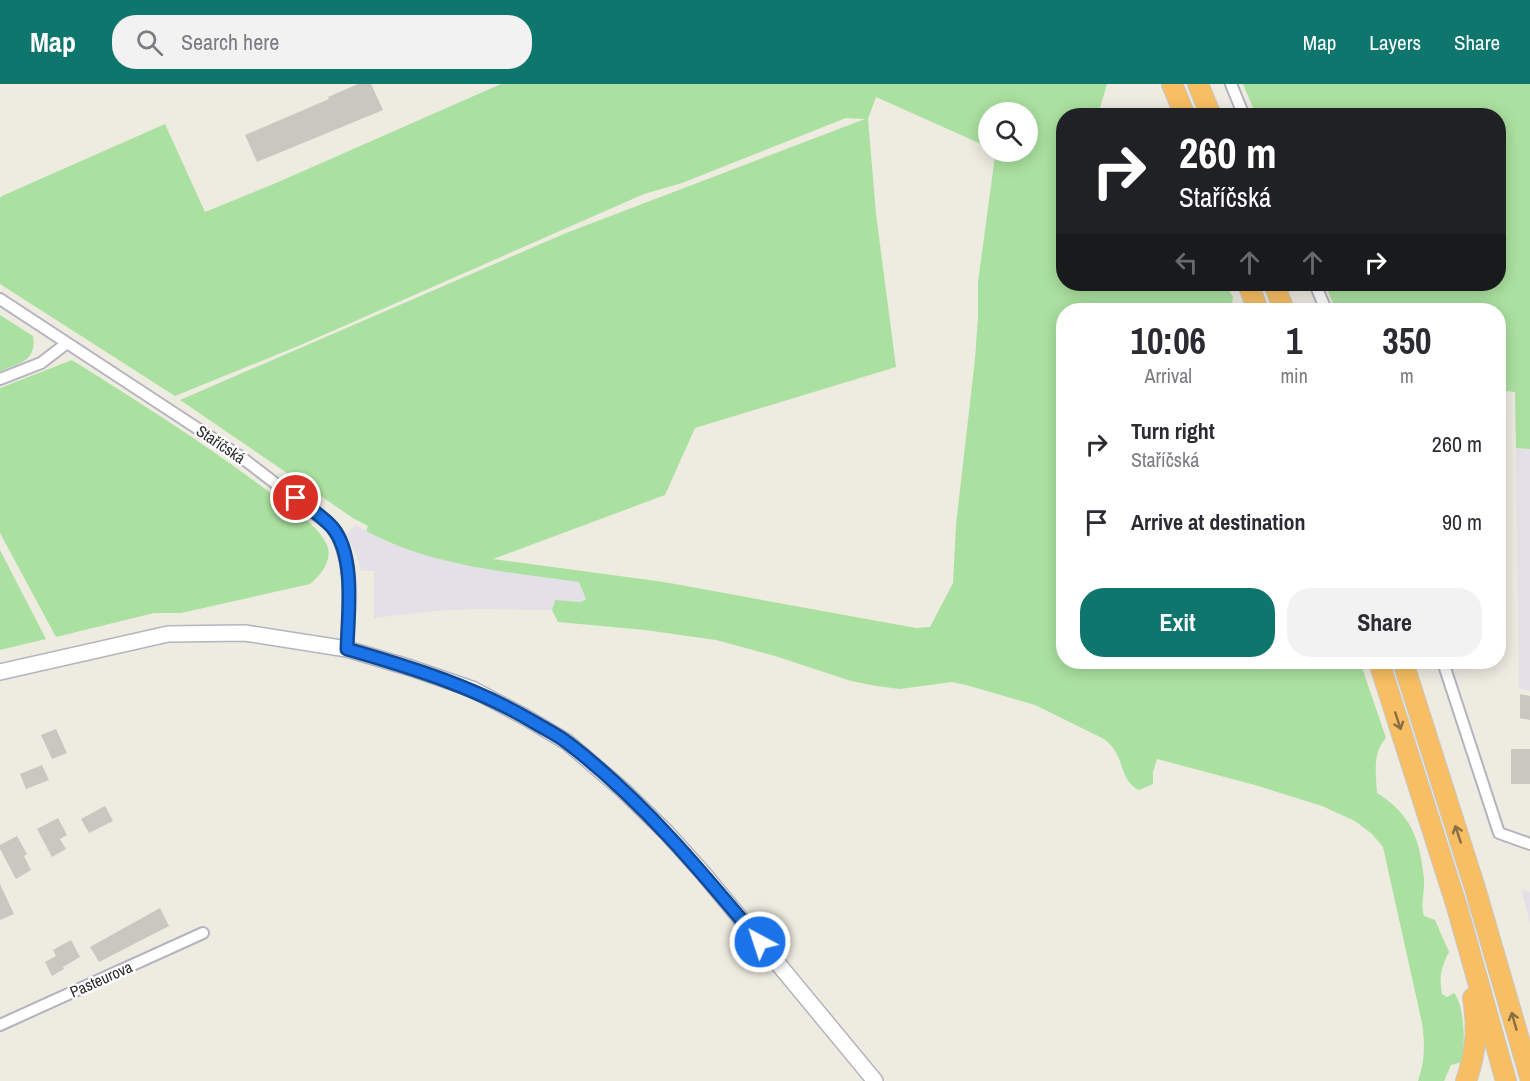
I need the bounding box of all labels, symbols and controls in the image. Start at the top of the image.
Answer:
search box [112,15,532,69]
text: Map [30,23,76,61]
icon: search [133,26,166,59]
text: Search here [181,27,279,57]
text: Map [1303,28,1336,57]
text: Layers [1369,28,1421,57]
text: Share [1454,28,1500,57]
map controls [978,102,1038,162]
button: search [978,102,1038,162]
text: 260 m [1179,125,1277,181]
icon: right [1080,132,1158,210]
text: Staříčská [1179,179,1271,215]
icon: left [1170,246,1203,279]
icon: ahead [1233,246,1266,279]
icon: ahead [1296,246,1329,279]
icon: right [1359,246,1392,279]
text: 10:06 [1130,317,1206,365]
text: 1 [1286,317,1302,365]
text: 350 [1382,317,1432,365]
text: Arrival [1145,362,1192,389]
text: min [1280,362,1308,389]
text: m [1400,362,1414,389]
text: Turn right [1131,416,1215,446]
street label: Staříčská [192,420,250,469]
icon: right [1080,428,1113,461]
text: 260 m [1432,429,1482,459]
text: Staříčská [1131,446,1199,473]
pin [270,472,321,523]
icon: arrive [279,481,312,514]
icon: arrive [1080,506,1113,539]
text: Arrive at destination [1131,507,1305,537]
text: 90 m [1442,507,1482,537]
button: Exit [1080,588,1275,657]
button: Share [1287,588,1482,657]
one-way arrow [1393,711,1404,730]
one-way arrow [1452,825,1463,844]
position arrow [728,910,792,974]
street label: Pasteurova [66,955,136,1003]
one-way arrow [1508,1012,1519,1031]

